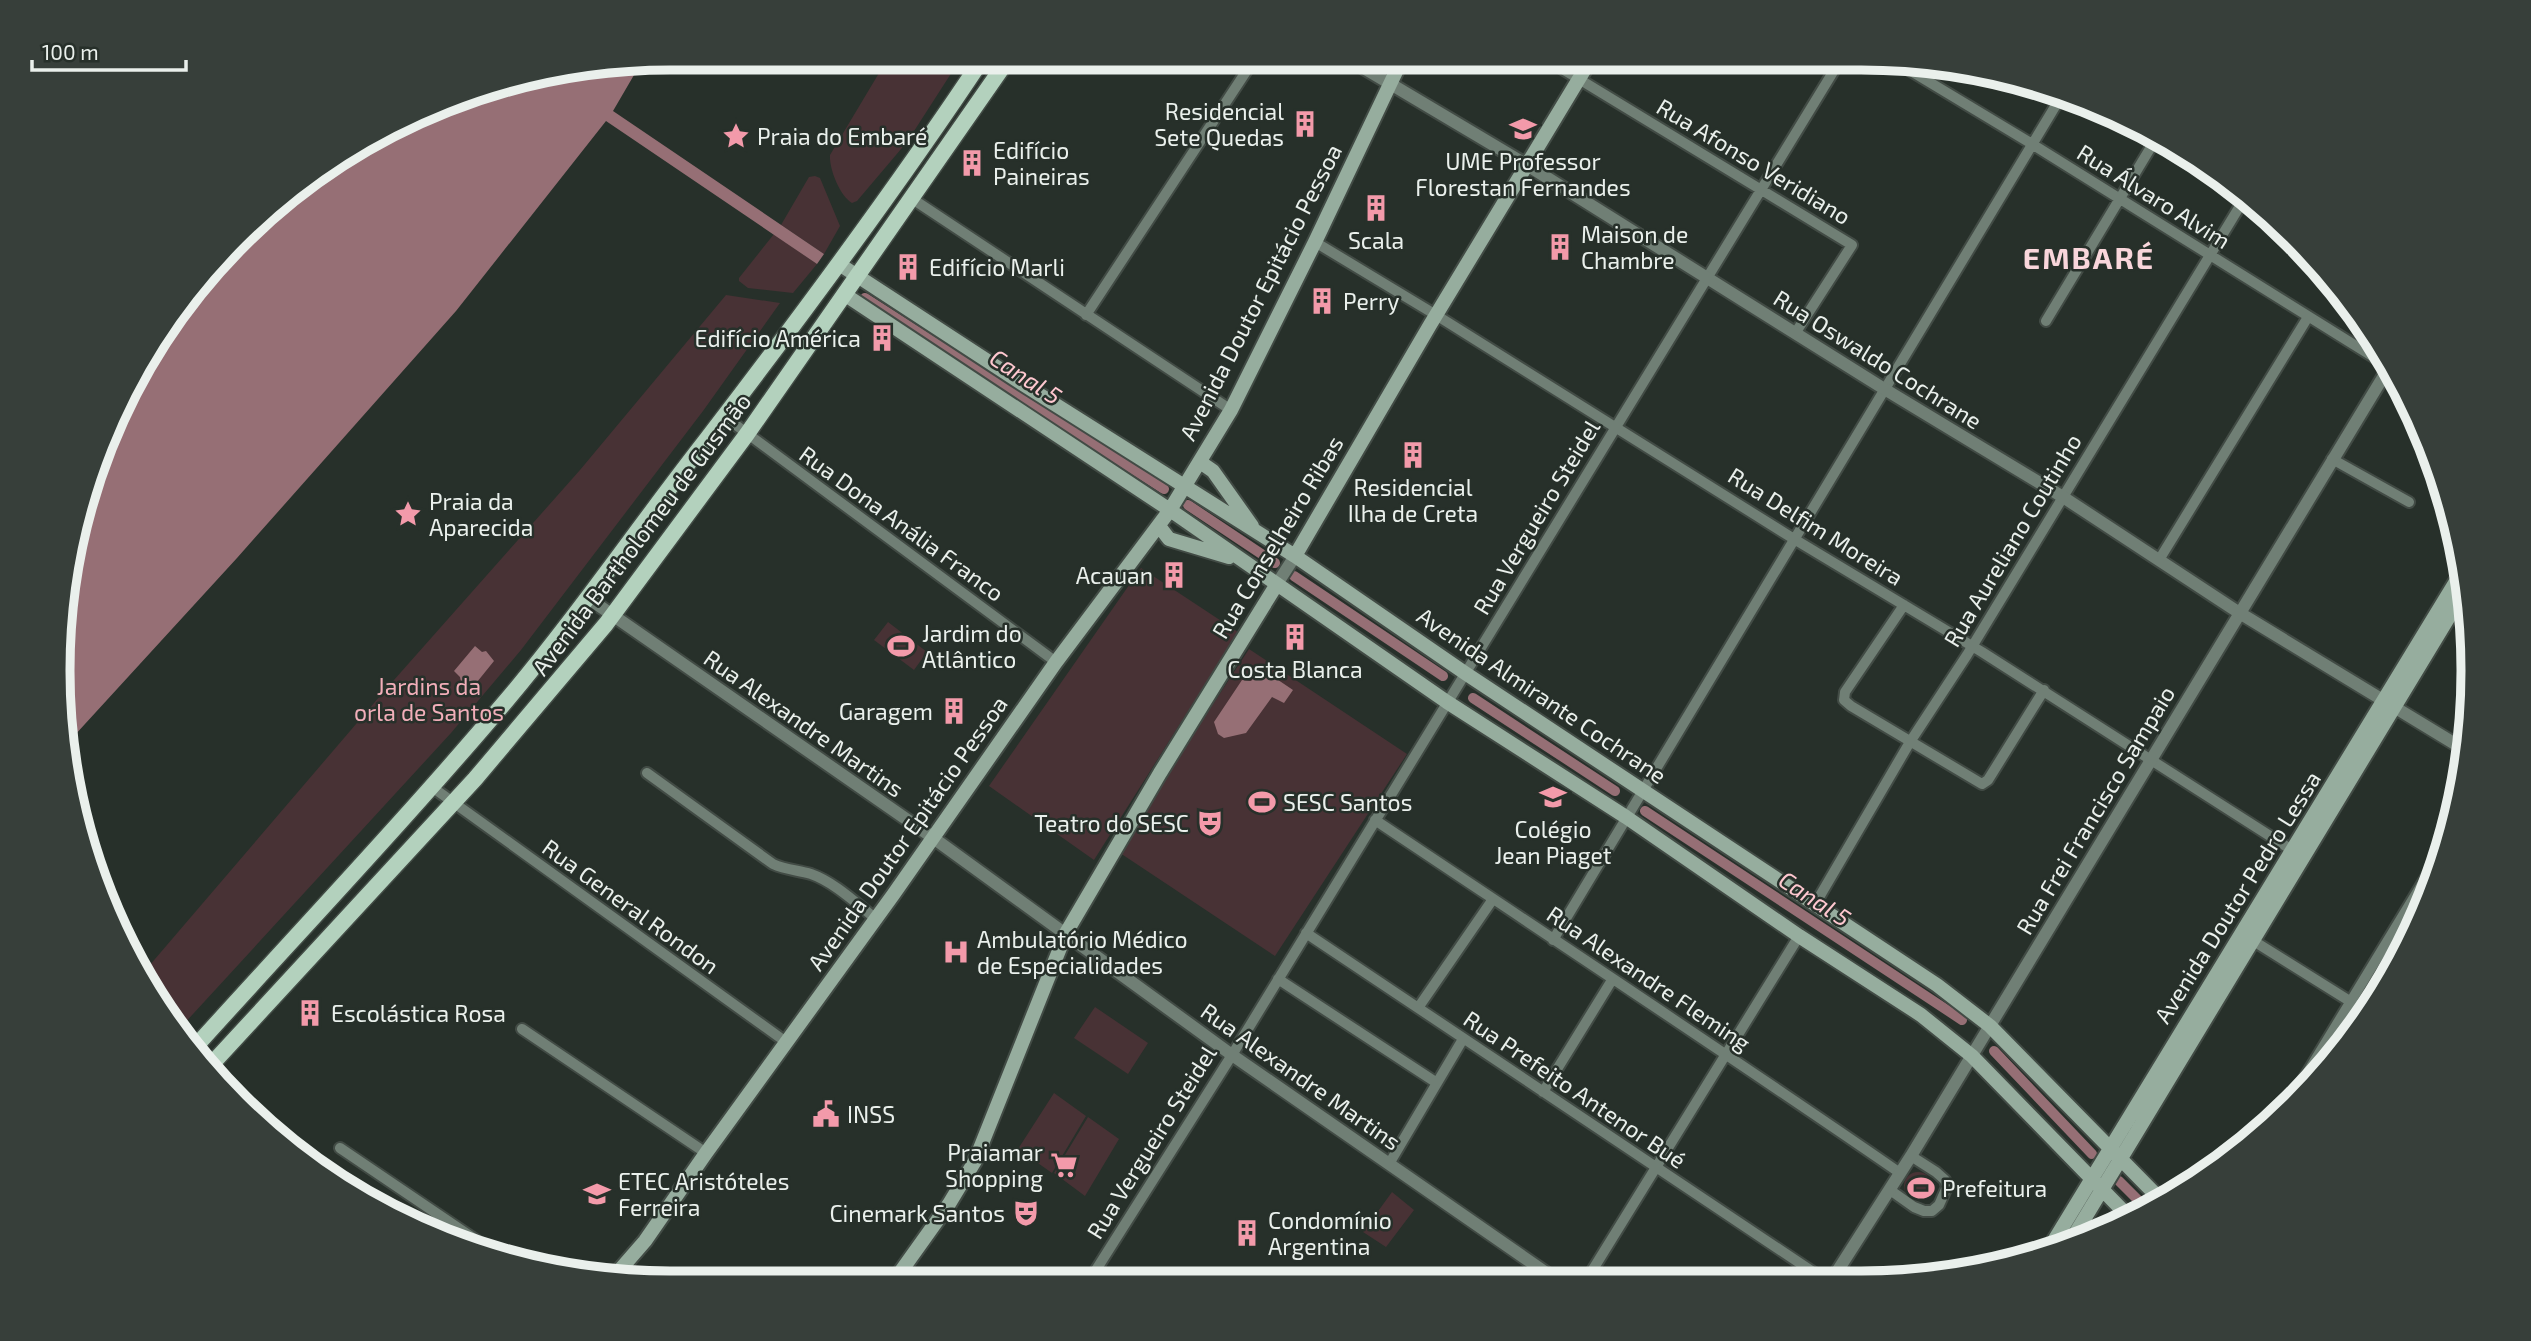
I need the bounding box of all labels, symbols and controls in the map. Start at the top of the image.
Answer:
scale bar [32,28,186,72]
text: 100 m [42,39,99,64]
street label: Rua Afonso Veridiano [1652,92,1856,230]
place label: Residencial Sete Quedas [1154,97,1284,151]
building icon: Residencial Sete Quedas [1290,109,1320,139]
school or university icon: UME Professor Florestan Fernandes [1508,114,1538,144]
place icon: Praia do Embaré [721,121,751,151]
place label: Praia do Embaré [757,122,927,150]
place label: Edifício Paineiras [993,136,1090,190]
street label: Rua Álvaro Alvim [2072,138,2236,254]
street label: Avenida Doutor Epitácio Pessoa [1173,139,1347,445]
place label: UME Professor Florestan Fernandes [1415,147,1631,201]
building icon: Edifício Paineiras [957,148,987,178]
building icon: Scala [1361,193,1391,223]
place label: Maison de Chambre [1581,220,1688,274]
place label: Scala [1348,226,1404,254]
building icon: Maison de Chambre [1545,232,1575,262]
district label: EMBARÉ [2023,239,2155,275]
building icon: Edifício Marli [893,252,923,282]
place label: Edifício Marli [929,253,1065,281]
street label: Rua Oswaldo Cochrane [1769,283,1987,435]
building icon: Perry [1307,286,1337,316]
place label: Perry [1343,287,1399,315]
building icon: Edifício América [867,323,897,353]
place label: Edifício América [695,324,861,352]
water label: Canal 5 [985,342,1067,410]
street label: Avenida Bartholomeu de Gusmão [526,387,756,681]
street label: Rua Vergueiro Steidel [1467,414,1605,619]
street label: Rua Aureliano Coutinho [1937,428,2087,652]
street label: Rua Conselheiro Ribas [1205,431,1349,643]
street label: Rua Dona Anália Franco [794,439,1010,607]
building icon: Residencial Ilha de Creta [1398,440,1428,470]
street label: Rua Delfim Moreira [1723,461,1909,591]
place label: Residencial Ilha de Creta [1348,473,1478,527]
place label: Praia da Aparecida [429,487,533,541]
place icon: Praia da Aparecida [393,499,423,529]
building icon: Acauan [1159,560,1189,590]
place label: Acauan [1076,561,1153,589]
street label: Avenida Almirante Cochrane [1412,601,1672,789]
place label: Jardim do Atlântico [922,619,1022,673]
building icon: Costa Blanca [1280,622,1310,652]
sports icon: Jardim do Atlântico [886,631,916,661]
street label: Rua Alexandre Martins [699,643,909,803]
place label: Costa Blanca [1227,655,1363,683]
park label: Jardins da orla de Santos [354,672,504,726]
street label: Rua Frei Francisco Sampaio [2010,681,2180,939]
street label: Avenida Doutor Epitácio Pessoa [801,690,1013,976]
building icon: Garagem [939,696,969,726]
place label: Garagem [839,697,933,725]
street label: Avenida Doutor Pedro Lessa [2148,766,2326,1028]
school or university icon: Colégio Jean Piaget [1538,782,1568,812]
sports icon: SESC Santos [1247,787,1277,817]
place label: SESC Santos [1283,788,1412,816]
theatre icon: Teatro do SESC [1195,808,1225,838]
place label: Teatro do SESC [1034,809,1189,837]
place label: Colégio Jean Piaget [1494,815,1612,869]
street label: Rua General Rondon [537,833,725,979]
water label: Canal 5 [1774,864,1856,932]
street label: Rua Alexandre Fleming [1542,899,1756,1057]
place label: Ambulatório Médico de Especialidades [977,925,1188,979]
hospital icon: Ambulatório Médico de Especialidades [941,937,971,967]
street label: Rua Alexandre Martins [1196,996,1406,1156]
building icon: Escolástica Rosa [295,998,325,1028]
place label: Escolástica Rosa [331,999,506,1027]
street label: Rua Prefeito Antenor Bué [1459,1004,1691,1174]
street label: Rua Vergueiro Steidel [1080,1040,1222,1244]
public building icon: INSS [811,1099,841,1129]
place label: INSS [847,1100,895,1128]
place label: Praiamar Shopping [945,1138,1043,1192]
supermarket icon: Praiamar Shopping [1049,1150,1079,1180]
place label: ETEC Aristóteles Ferreira [618,1167,789,1221]
sports icon: Prefeitura [1906,1173,1936,1203]
place label: Prefeitura [1942,1174,2047,1202]
school or university icon: ETEC Aristóteles Ferreira [582,1179,612,1209]
theatre icon: Cinemark Santos [1011,1198,1041,1228]
place label: Cinemark Santos [829,1199,1005,1227]
place label: Condomínio Argentina [1268,1206,1392,1260]
building icon: Condomínio Argentina [1232,1218,1262,1248]

